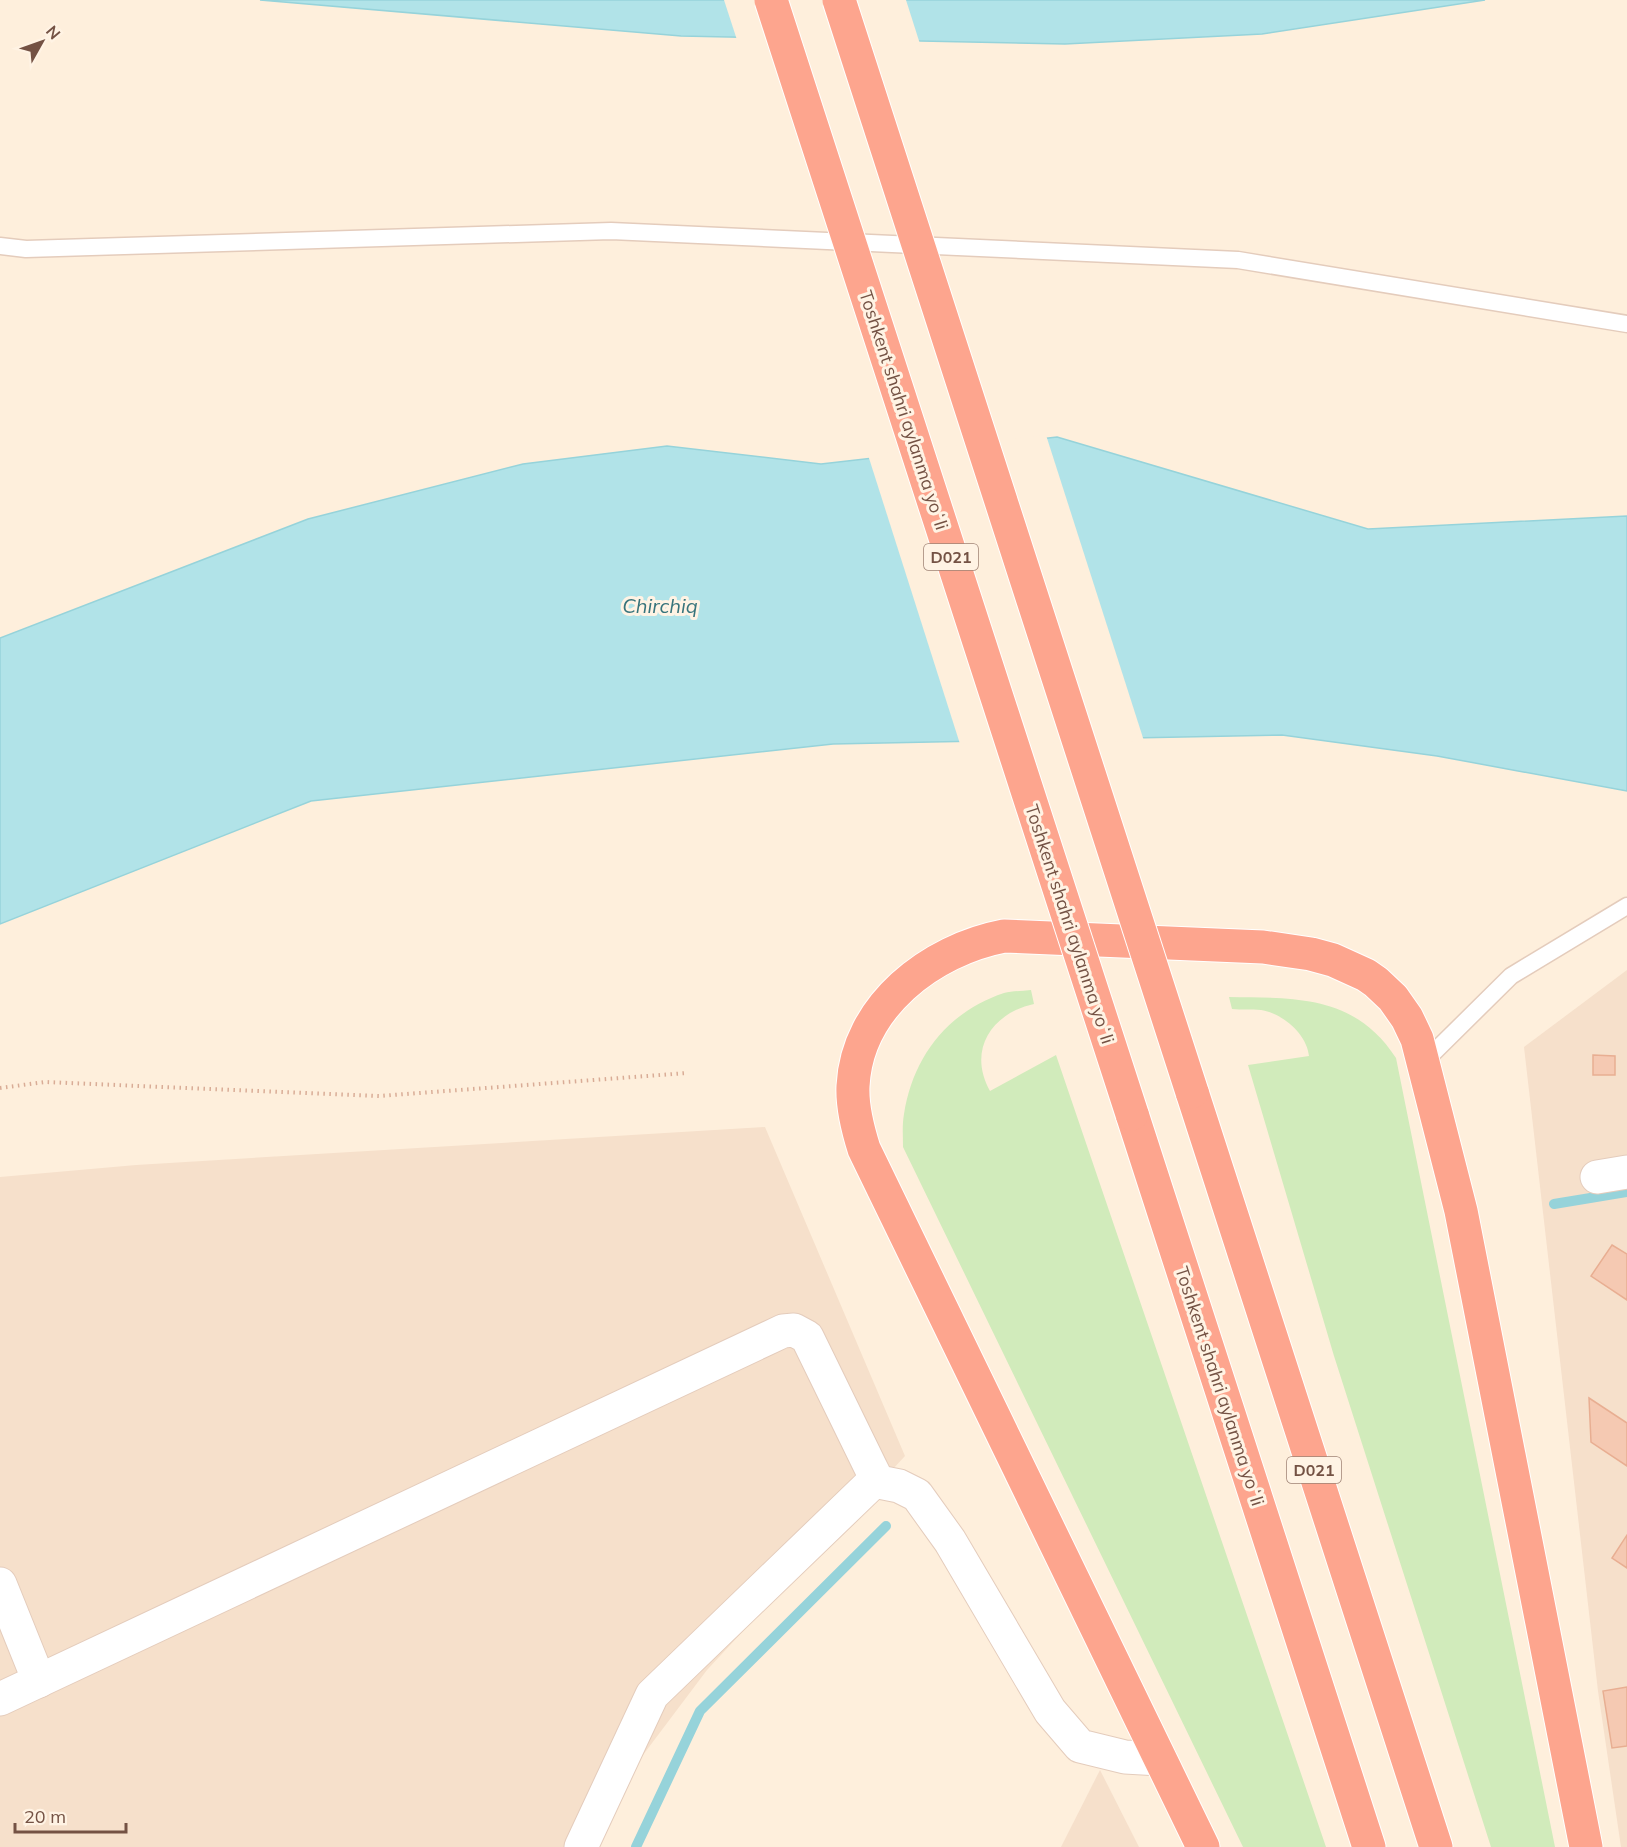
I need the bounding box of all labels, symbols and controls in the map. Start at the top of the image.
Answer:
north arrow [12,12,72,72]
text: N [42,21,65,43]
street label: Toshkent shahri aylanma yoʻli [854,287,954,533]
road number: D021 [924,544,978,570]
water label: Chirchiq [622,593,698,618]
street label: Toshkent shahri aylanma yoʻli [1020,801,1120,1047]
street label: Toshkent shahri aylanma yoʻli [1170,1263,1270,1509]
road number: D021 [1287,1457,1341,1483]
scale bar [15,1796,126,1834]
text: 20 m [24,1805,66,1828]

